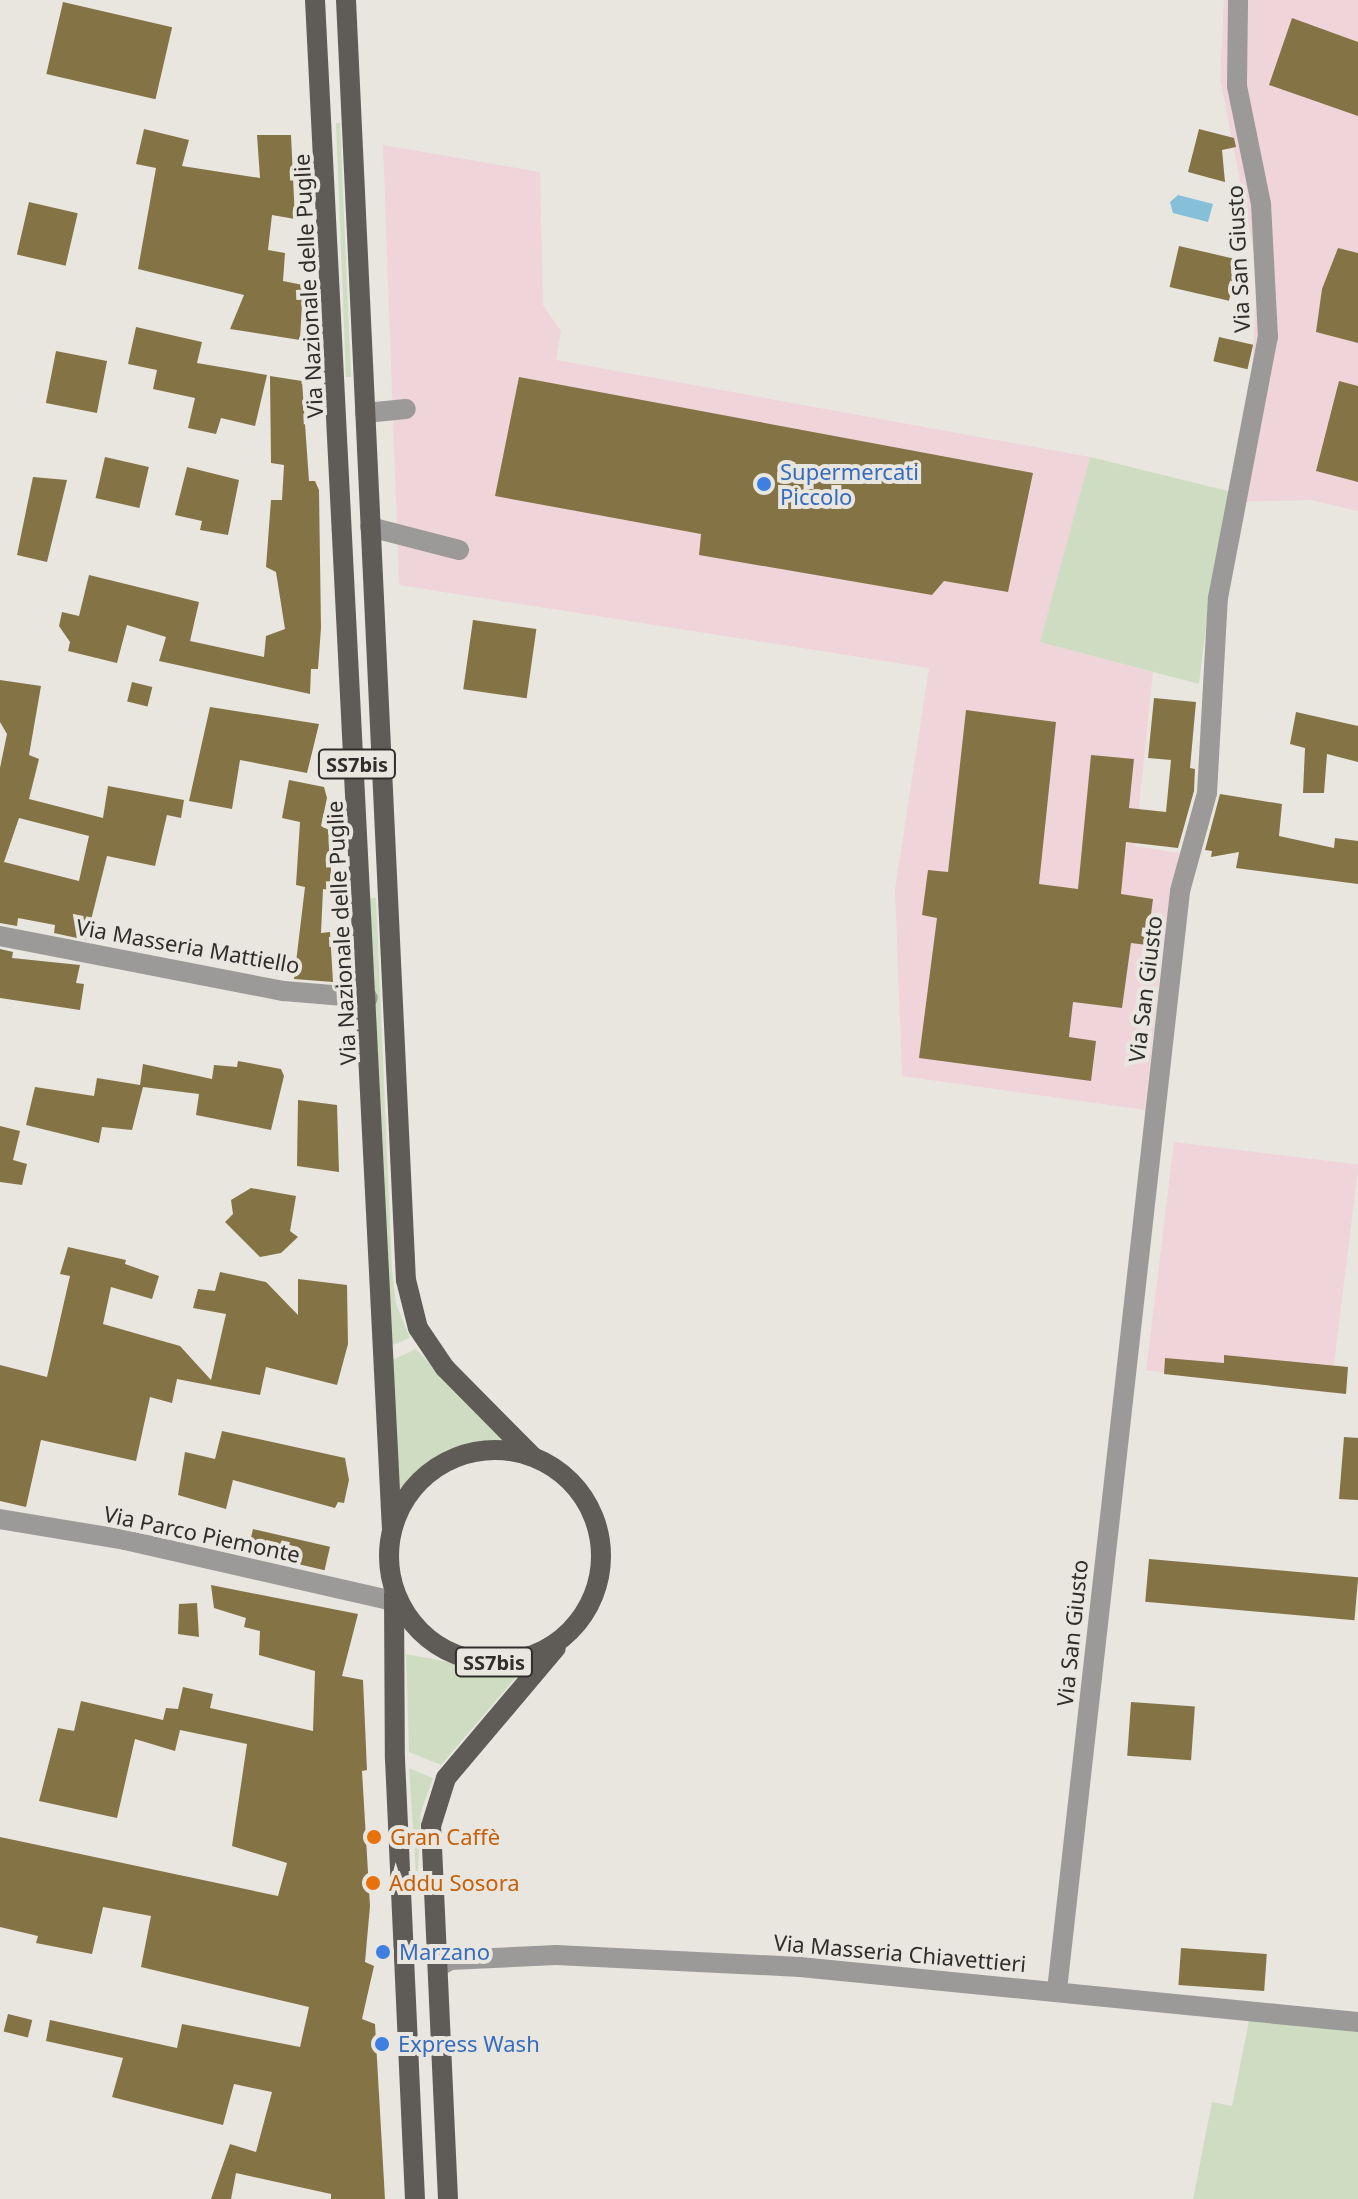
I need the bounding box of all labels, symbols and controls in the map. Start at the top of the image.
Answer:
street label: Via Nazionale delle Puglie [288,153,328,419]
street label: Via San Giusto [1221,185,1255,333]
place label: Supermercati Piccolo [780,458,919,510]
marker: Supermercati Piccolo [755,475,773,493]
road number: SS7bis [317,748,397,780]
street label: Via Nazionale delle Puglie [321,800,361,1066]
street label: Via Masseria Mattiello [74,913,302,979]
street label: Via San Giusto [1123,914,1167,1064]
street label: Via Parco Piemonte [101,1500,303,1568]
street label: Via San Giusto [1051,1558,1093,1708]
road number: SS7bis [454,1646,534,1678]
place label: Gran Caffè [390,1824,500,1850]
marker: Gran Caffè [365,1828,383,1846]
place label: Addu Sosora [389,1870,520,1896]
marker: Addu Sosora [364,1874,382,1892]
street label: Via Masseria Chiavettieri [773,1929,1027,1977]
place label: Marzano [399,1939,490,1965]
marker: Marzano [374,1943,392,1961]
place label: Express Wash [398,2031,540,2057]
marker: Express Wash [373,2035,391,2053]

